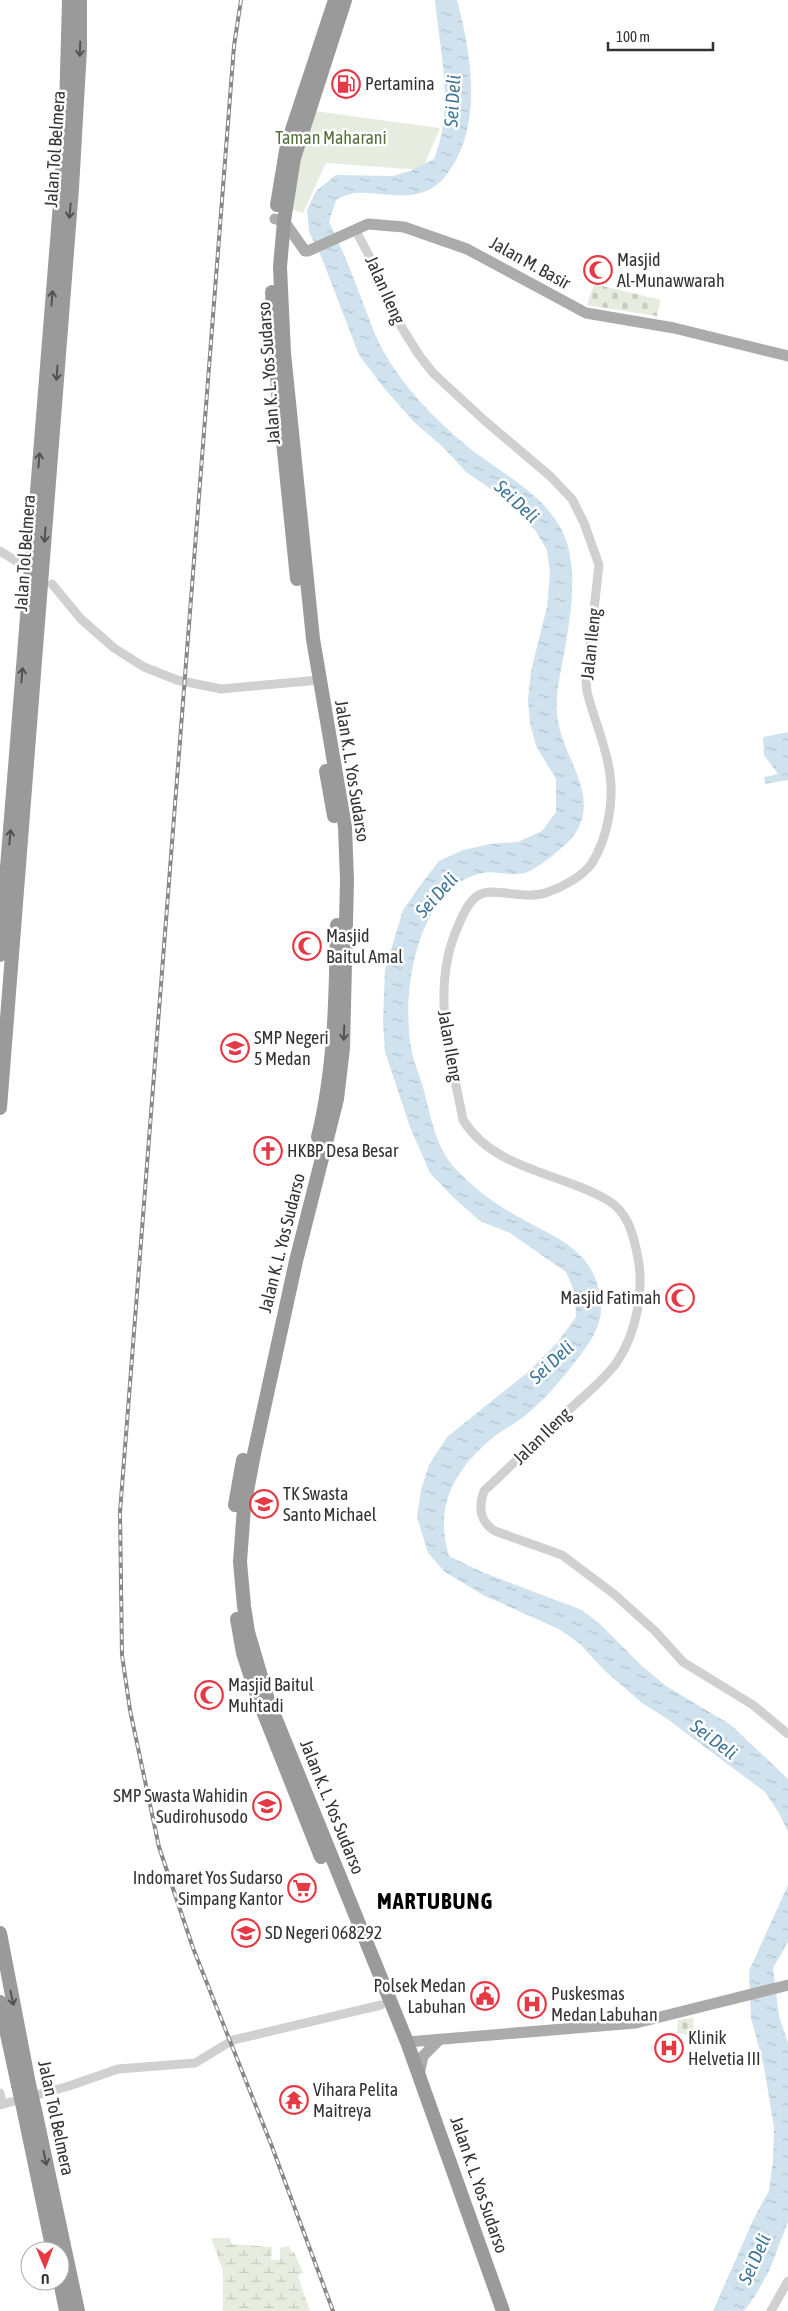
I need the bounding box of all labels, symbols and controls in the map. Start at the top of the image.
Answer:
scale bar [608,20,713,52]
text: 100 m [616,28,650,45]
one-way arrow [75,40,85,56]
fuel station icon: Pertamina [331,69,361,99]
place label: Pertamina [365,73,435,94]
water label: Sei Deli [440,74,464,129]
street label: Jalan Tol Belmera [40,90,69,208]
park label: Taman Maharani [275,127,387,148]
one-way arrow [65,203,75,219]
street label: Jalan M. Basir [486,232,575,294]
place label: Masjid Al-Munawwarah [617,249,725,291]
street label: Jalan Ileng [361,253,410,327]
mosque icon: Masjid Al-Munawwarah [583,255,613,285]
one-way arrow [47,291,57,307]
street label: Jalan K. L. Yos Sudarso [253,301,284,445]
one-way arrow [52,365,62,381]
one-way arrow [34,453,44,469]
water label: Sei Deli [490,474,544,527]
street label: Jalan Tol Belmera [10,494,39,612]
one-way arrow [40,527,50,543]
street label: Jalan Ileng [576,607,605,681]
one-way arrow [18,667,27,683]
street label: Jalan K. L. Yos Sudarso [331,699,374,843]
one-way arrow [5,829,14,845]
water label: Sei Deli [410,868,462,923]
place label: Masjid Baitul Amal [326,925,403,967]
mosque icon: Masjid Baitul Amal [292,931,322,961]
street label: Jalan Ileng [434,1008,467,1084]
one-way arrow [339,1024,348,1040]
place label: SMP Negeri 5 Medan [254,1027,329,1069]
school or university icon: SMP Negeri 5 Medan [220,1033,250,1063]
church icon: HKBP Desa Besar [253,1136,283,1166]
place label: HKBP Desa Besar [287,1140,399,1161]
street label: Jalan K. L. Yos Sudarso [254,1171,309,1315]
mosque icon: Masjid Fatimah [665,1283,695,1313]
place label: Masjid Fatimah [560,1287,661,1308]
water label: Sei Deli [524,1336,578,1389]
street label: Jalan Ileng [508,1403,575,1468]
place label: TK Swasta Santo Michael [283,1483,377,1525]
school or university icon: TK Swasta Santo Michael [249,1489,279,1519]
place label: Masjid Baitul Muhtadi [228,1674,314,1716]
mosque icon: Masjid Baitul Muhtadi [194,1680,224,1710]
water label: Sei Deli [686,1714,741,1764]
street label: Jalan K. L. Yos Sudarso [296,1737,369,1877]
place label: SMP Swasta Wahidin Sudirohusodo [113,1785,248,1827]
school or university icon: SMP Swasta Wahidin Sudirohusodo [252,1791,282,1821]
place label: Indomaret Yos Sudarso Simpang Kantor [133,1867,284,1909]
supermarket icon: Indomaret Yos Sudarso Simpang Kantor [287,1873,317,1903]
district label: MARTUBUNG [377,1888,493,1914]
school or university icon: SD Negeri 068292 [231,1918,261,1948]
place label: SD Negeri 068292 [265,1922,382,1943]
place label: Polsek Medan Labuhan [373,1975,466,2017]
public building icon: Polsek Medan Labuhan [470,1981,500,2011]
place label: Puskesmas Medan Labuhan [551,1983,658,2025]
one-way arrow [8,1989,17,2005]
hospital icon: Puskesmas Medan Labuhan [517,1989,547,2019]
place label: Klinik Helvetia III [688,2027,761,2069]
hospital icon: Klinik Helvetia III [654,2033,684,2063]
street label: Jalan Tol Belmera [34,2059,79,2177]
place label: Vihara Pelita Maitreya [313,2079,398,2121]
temple icon: Vihara Pelita Maitreya [279,2085,309,2115]
street label: Jalan K. L. Yos Sudarso [446,2114,513,2256]
one-way arrow [41,2149,51,2165]
water label: Sei Deli [733,2231,775,2288]
north arrow [20,2241,70,2291]
text: U [41,2271,49,2287]

